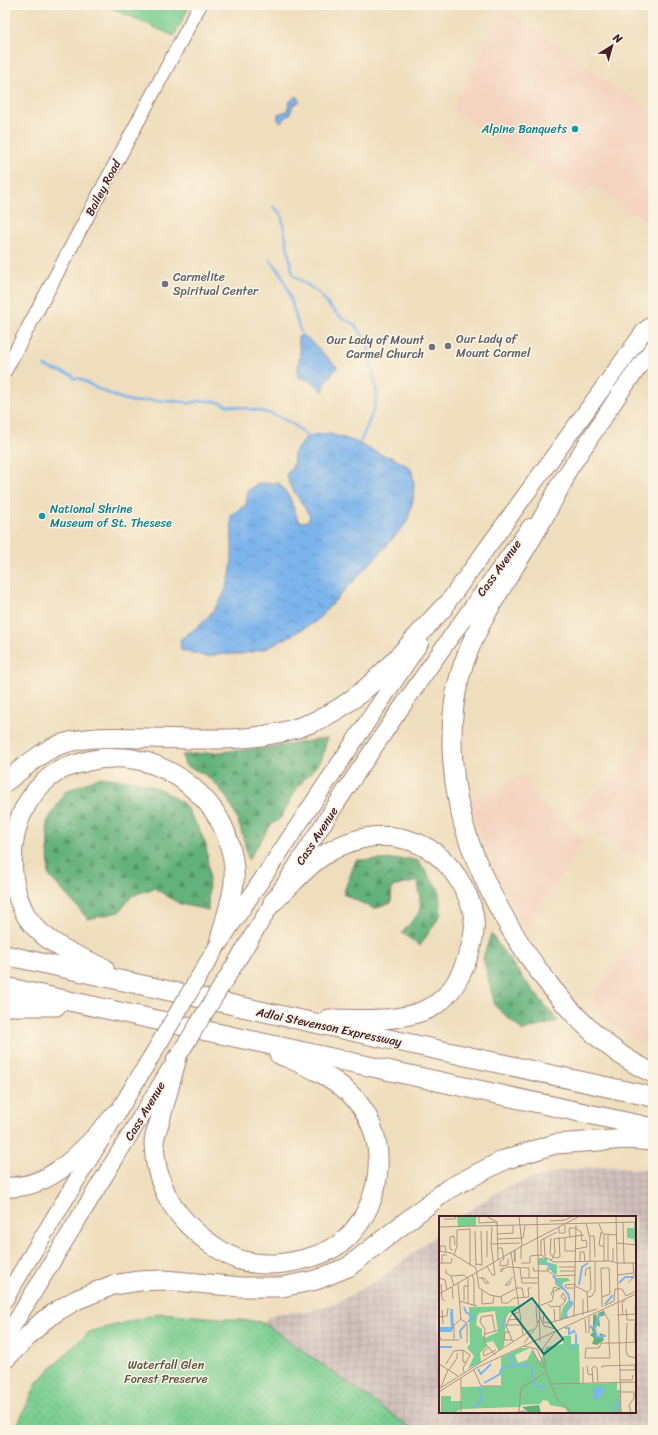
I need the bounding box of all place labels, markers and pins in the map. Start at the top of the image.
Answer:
place label: Alpine Banquets [480,118,567,140]
marker: Alpine Banquets [570,124,580,134]
place label: Carmelite Spiritual Center [173,266,259,302]
marker: Carmelite Spiritual Center [160,279,170,289]
place label: Our Lady of Mount Carmel [456,328,531,364]
place label: Our Lady of Mount Carmel Church [327,329,425,365]
marker: Our Lady of Mount Carmel [443,341,453,351]
marker: Our Lady of Mount Carmel Church [427,342,437,352]
place label: National Shrine Museum of St. Thesese [50,498,172,534]
marker: National Shrine Museum of St. Thesese [37,511,47,521]

